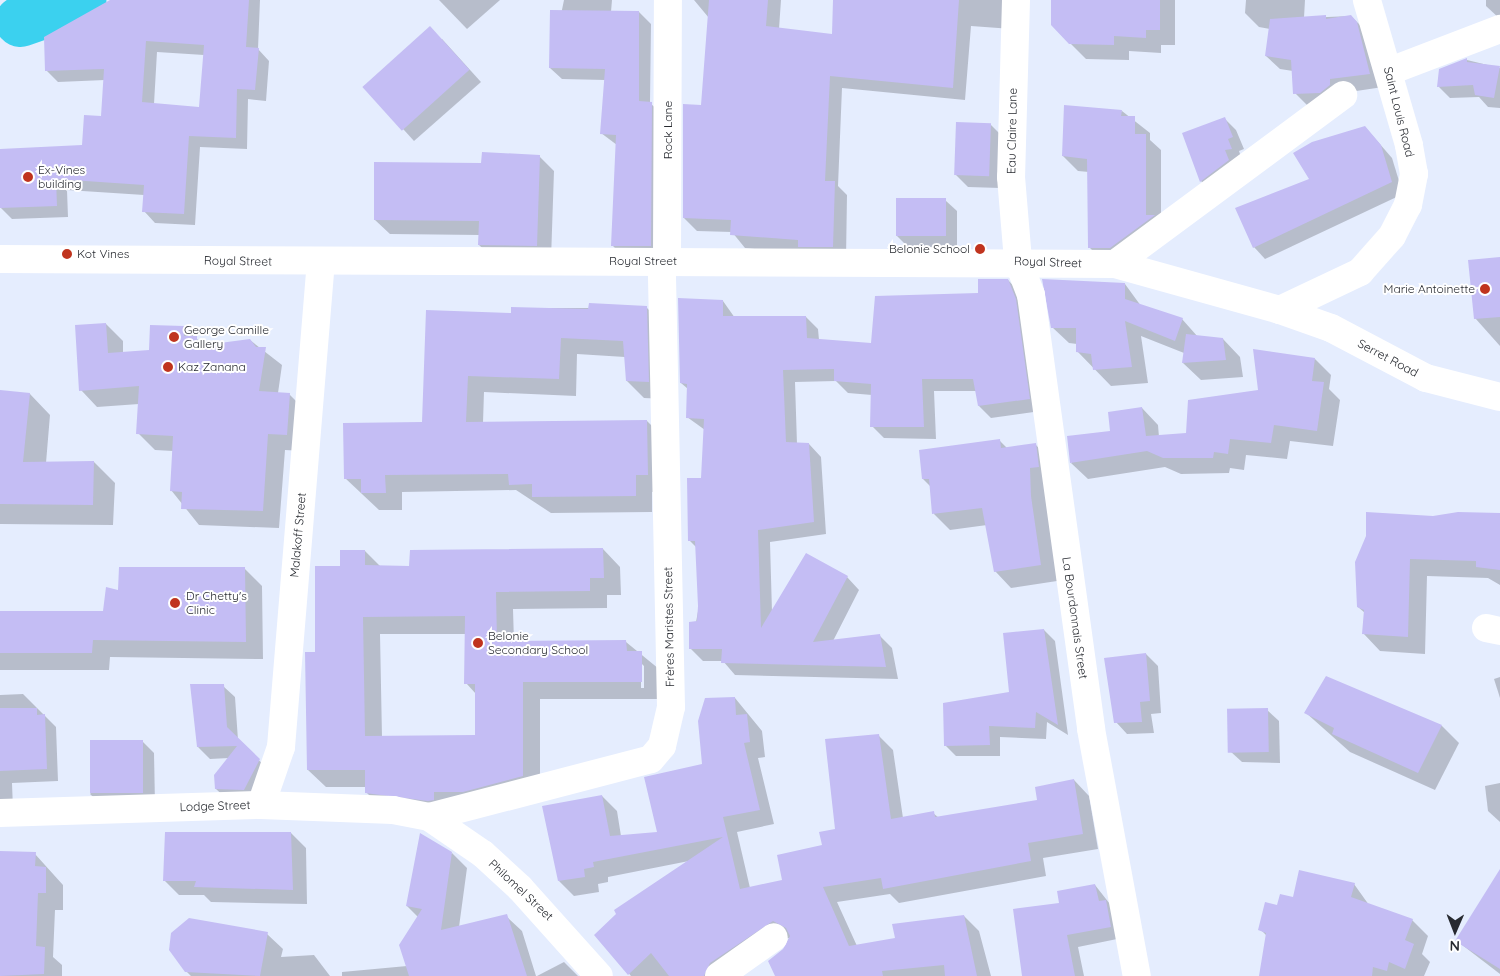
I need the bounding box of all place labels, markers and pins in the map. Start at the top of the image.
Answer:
place label: Ex-Vines building [38,163,85,191]
marker: Ex-Vines building [22,171,34,183]
place label: Belonie School [889,242,970,256]
marker: Belonie School [974,243,986,255]
place label: Kot Vines [77,247,129,261]
marker: Kot Vines [61,248,73,260]
place label: Marie Antoinette [1383,282,1475,296]
marker: Marie Antoinette [1479,283,1491,295]
place label: George Camille Gallery [184,323,269,351]
marker: George Camille Gallery [168,331,180,343]
place label: Kaz Zanana [178,360,246,374]
marker: Kaz Zanana [162,361,174,373]
place label: Dr Chetty's Clinic [186,589,247,617]
marker: Dr Chetty's Clinic [168,596,182,610]
place label: Belonie Secondary School [488,629,588,657]
marker: Belonie Secondary School [472,637,484,649]

